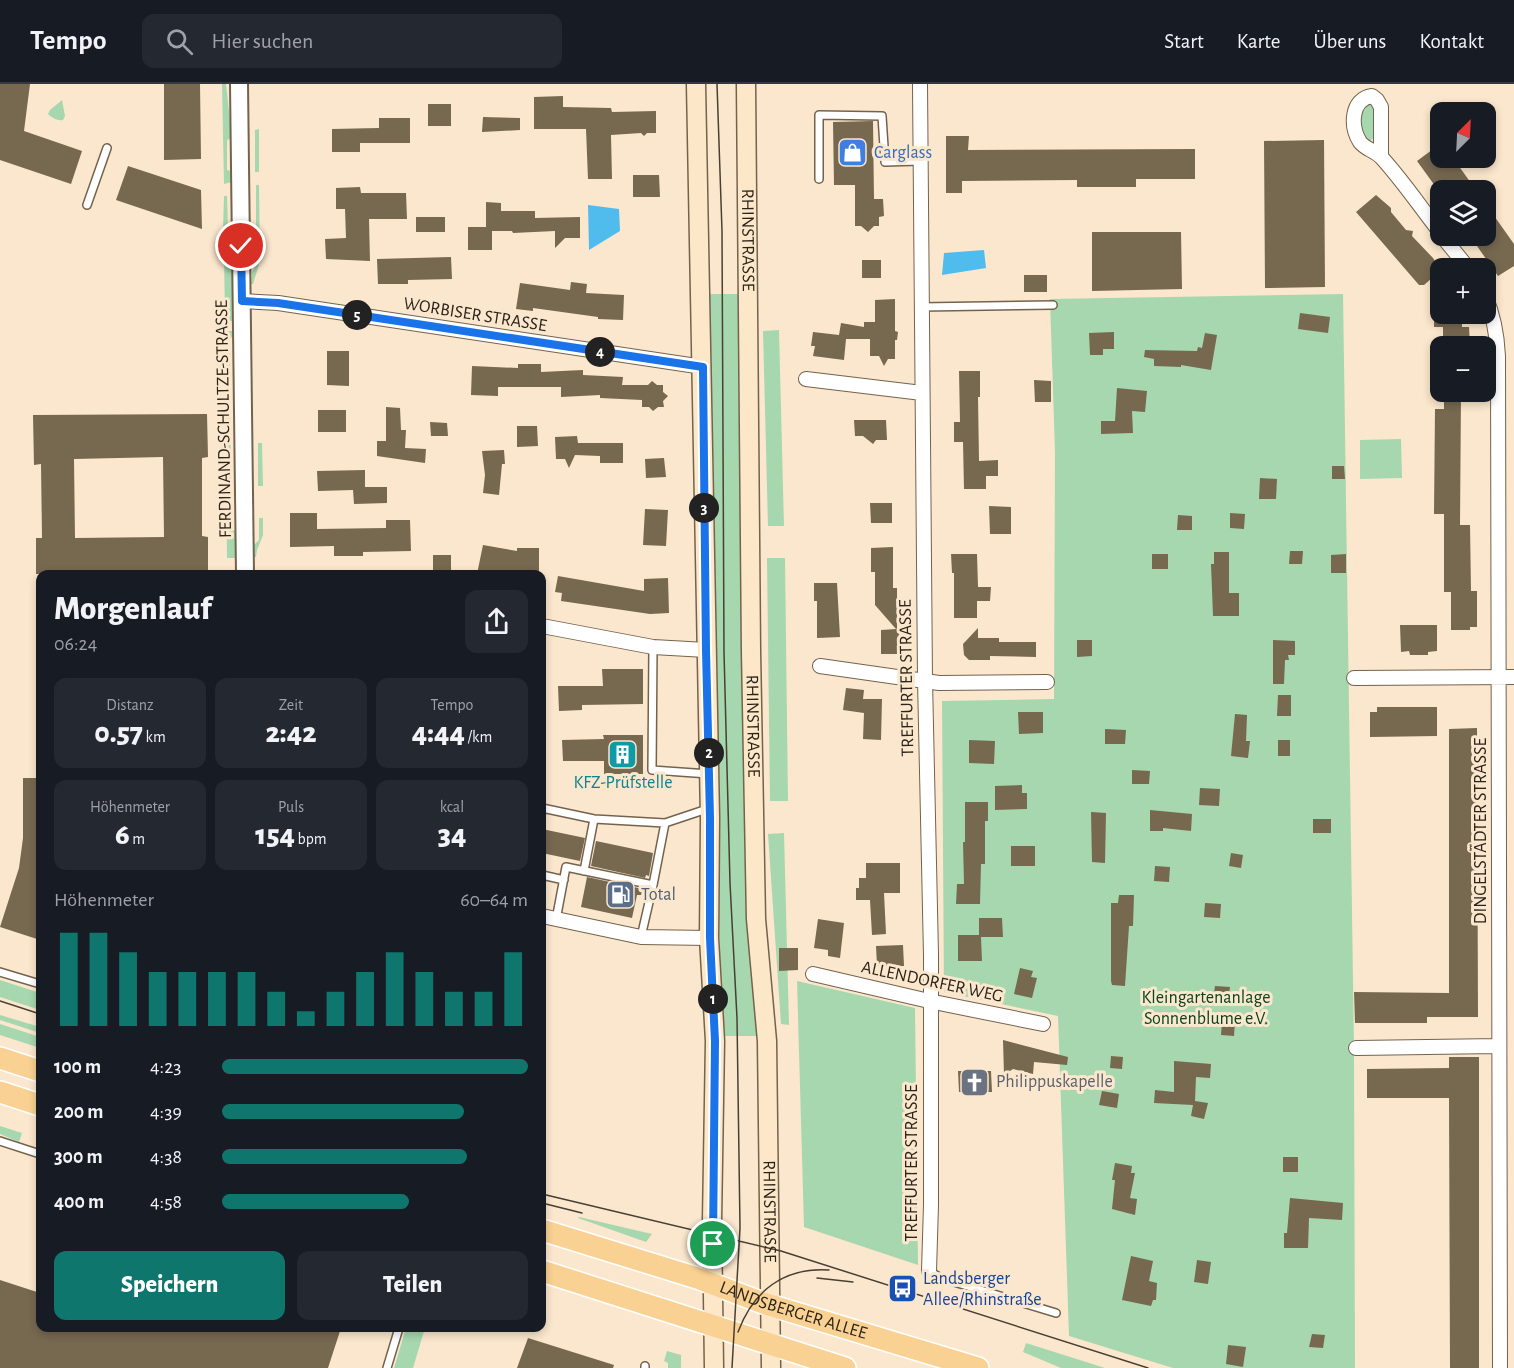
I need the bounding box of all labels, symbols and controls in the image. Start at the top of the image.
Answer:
search box [142,14,562,68]
icon: search [163,25,196,58]
text: Tempo [30,27,106,55]
text: Hier suchen [211,30,313,52]
text: Start [1164,31,1204,52]
text: Karte [1237,31,1280,52]
text: Über uns [1313,31,1386,52]
text: Kontakt [1419,31,1484,52]
north arrow [1430,102,1496,168]
map controls [1430,102,1496,402]
shop icon: Carglass [837,137,869,169]
place label: Carglass [874,144,932,162]
button: layers [1430,180,1496,246]
street label: RHINSTRASSE [738,189,757,292]
pin [215,220,266,271]
icon: check [224,229,257,262]
button: + [1430,258,1496,324]
street label: WORBISER STRASSE [402,295,548,335]
street label: FERDINAND-SCHULTZE-STRASSE [213,299,235,538]
pin: 5 [342,300,372,330]
text: 5 [354,307,360,323]
button: − [1430,336,1496,402]
pin: 4 [585,337,615,367]
text: 4 [596,344,604,360]
pin: 3 [689,493,719,523]
text: 3 [701,500,707,516]
button: share [465,590,528,653]
text: Morgenlauf [54,593,211,626]
street label: TREFFURTER STRASSE [897,599,917,757]
text: 06:24 [54,634,97,654]
street label: RHINSTRASSE [742,675,762,778]
text: Distanz [106,697,154,713]
text: Zeit [279,697,303,713]
text: Tempo [431,697,473,713]
text: 0.57 [94,718,143,748]
text: 2:42 [266,718,317,748]
text: 4:44 [412,718,465,748]
text: km [143,729,166,745]
text: /km [465,729,492,745]
building icon: KFZ-Prüfstelle [607,738,639,770]
pin: 2 [694,738,724,768]
street label: DINGELSTÄDTER STRASSE [1470,738,1490,924]
text: 2 [705,745,713,761]
place label: KFZ-Prüfstelle [573,774,673,792]
text: Höhenmeter [90,799,170,815]
text: Puls [278,799,304,815]
text: kcal [440,799,464,815]
text: 6 [115,820,130,850]
text: 154 [255,820,295,850]
text: 34 [438,820,466,850]
text: m [130,831,145,847]
text: bpm [295,831,327,847]
fuel station icon: Total [604,879,636,911]
place label: Total [641,886,676,904]
text: Höhenmeter [54,890,154,910]
text: 60–64 m [460,890,528,910]
street label: ALLENDORFER WEG [860,958,1004,1006]
pin: 1 [698,984,728,1014]
park label: Kleingartenanlage Sonnenblume e.V. [1141,989,1271,1028]
text: 1 [710,991,716,1007]
text: 100 m [54,1057,101,1077]
text: 4:23 [150,1057,182,1077]
church icon: Philippuskapelle [959,1066,991,1098]
place label: Philippuskapelle [996,1073,1113,1091]
street label: TREFFURTER STRASSE [903,1084,921,1242]
text: 200 m [54,1102,103,1122]
text: 4:39 [150,1102,182,1122]
text: 300 m [54,1147,103,1167]
text: 4:38 [150,1147,182,1167]
street label: RHINSTRASSE [759,1160,779,1263]
text: 400 m [54,1192,104,1212]
text: 4:58 [150,1192,182,1212]
pin [687,1218,738,1269]
icon: arrive [696,1227,729,1260]
button: Speichern [54,1251,285,1320]
button: Teilen [297,1251,528,1320]
place label: Landsberger Allee/Rhinstraße [923,1270,1042,1309]
bus stop icon: Landsberger Allee/Rhinstraße [886,1273,918,1305]
street label: LANDSBERGER ALLEE [717,1278,869,1343]

